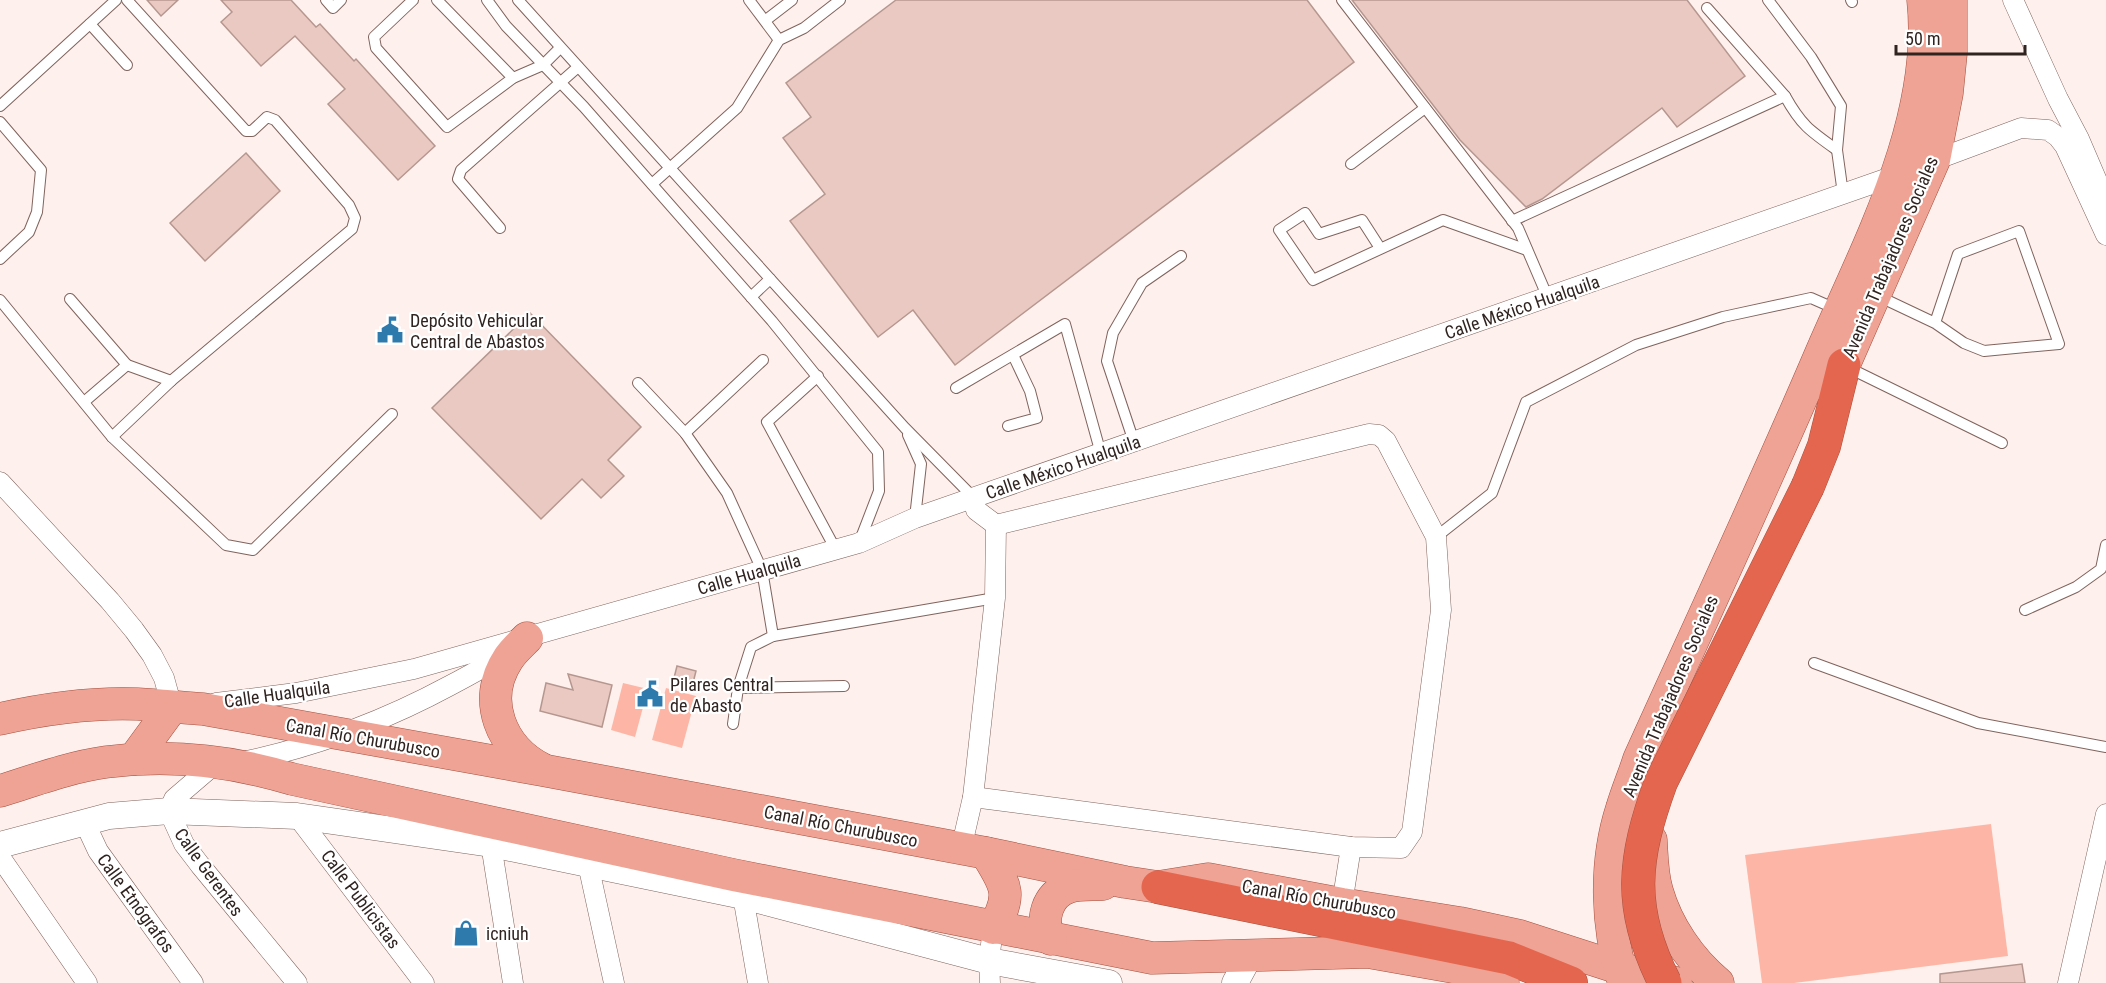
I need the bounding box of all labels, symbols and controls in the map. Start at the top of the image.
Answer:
scale bar [1896,18,2025,56]
text: 50 m [1905,28,1940,49]
street label: Avenida Trabajadores Sociales [1838,153,1942,361]
street label: Calle México Hualquila [1442,271,1602,343]
place label: Depósito Vehicular Central de Abastos [410,310,545,352]
public building icon: Depósito Vehicular Central de Abastos [375,315,405,345]
street label: Calle México Hualquila [983,431,1143,503]
street label: Calle Hualquila [695,549,803,599]
street label: Avenida Trabajadores Sociales [1618,592,1722,800]
place label: Pilares Central de Abasto [670,674,774,716]
street label: Calle Hualquila [223,676,331,712]
public building icon: Pilares Central de Abasto [635,679,665,709]
street label: Canal Río Churubusco [284,714,442,762]
street label: Canal Río Churubusco [762,801,920,851]
street label: Calle Gerentes [170,824,248,920]
street label: Calle Publicistas [317,845,405,953]
street label: Calle Etnógrafos [93,849,179,957]
street label: Canal Río Churubusco [1240,875,1398,923]
shop icon: icniuh [451,918,481,948]
place label: icniuh [486,923,529,944]

